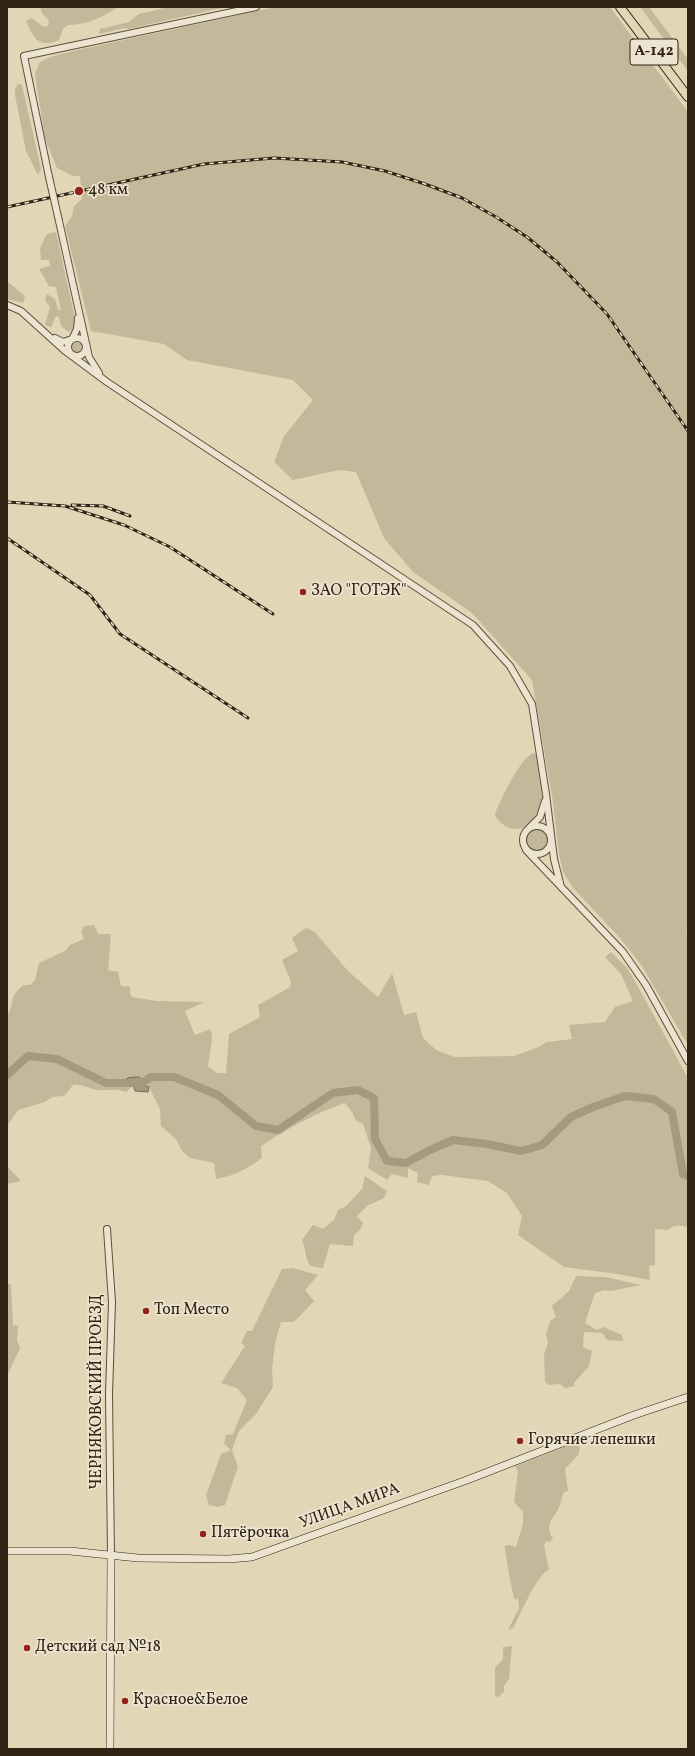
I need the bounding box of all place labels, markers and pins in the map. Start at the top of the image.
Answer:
place label: 48 км [88,181,128,201]
marker: 48 км [73,185,85,197]
place label: ЗАО "ГОТЭК" [311,582,406,602]
marker: ЗАО "ГОТЭК" [298,587,308,597]
place label: Топ Место [154,1301,229,1321]
marker: Топ Место [141,1306,151,1316]
place label: Горячие лепешки [528,1431,656,1451]
marker: Горячие лепешки [515,1436,525,1446]
place label: Пятёрочка [211,1524,289,1544]
marker: Пятёрочка [198,1529,208,1539]
place label: Детский сад №18 [35,1638,161,1658]
marker: Детский сад №18 [22,1643,32,1653]
place label: Красное&Белое [133,1691,248,1711]
marker: Красное&Белое [120,1696,130,1706]

